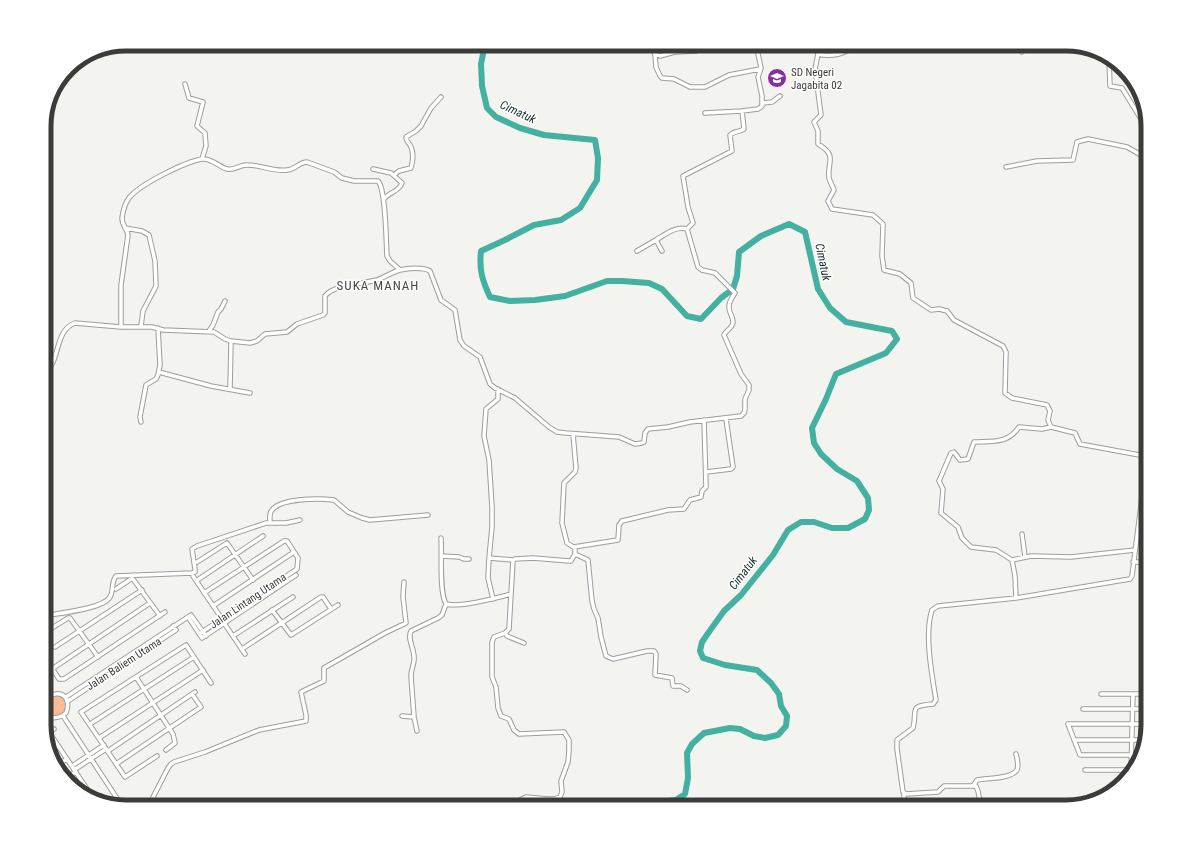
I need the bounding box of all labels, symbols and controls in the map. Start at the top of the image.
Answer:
place label: SD Negeri Jagabita 02 [791,66,842,92]
school or university icon: SD Negeri Jagabita 02 [766,67,788,89]
water label: Cimatuk [498,98,539,127]
water label: Cimatuk [812,242,834,283]
district label: SUKA MANAH [337,278,419,293]
water label: Cimatuk [726,553,760,592]
street label: Jalan Lintang Utama [207,571,289,631]
street label: Jalan Baliem Utama [84,635,164,693]

